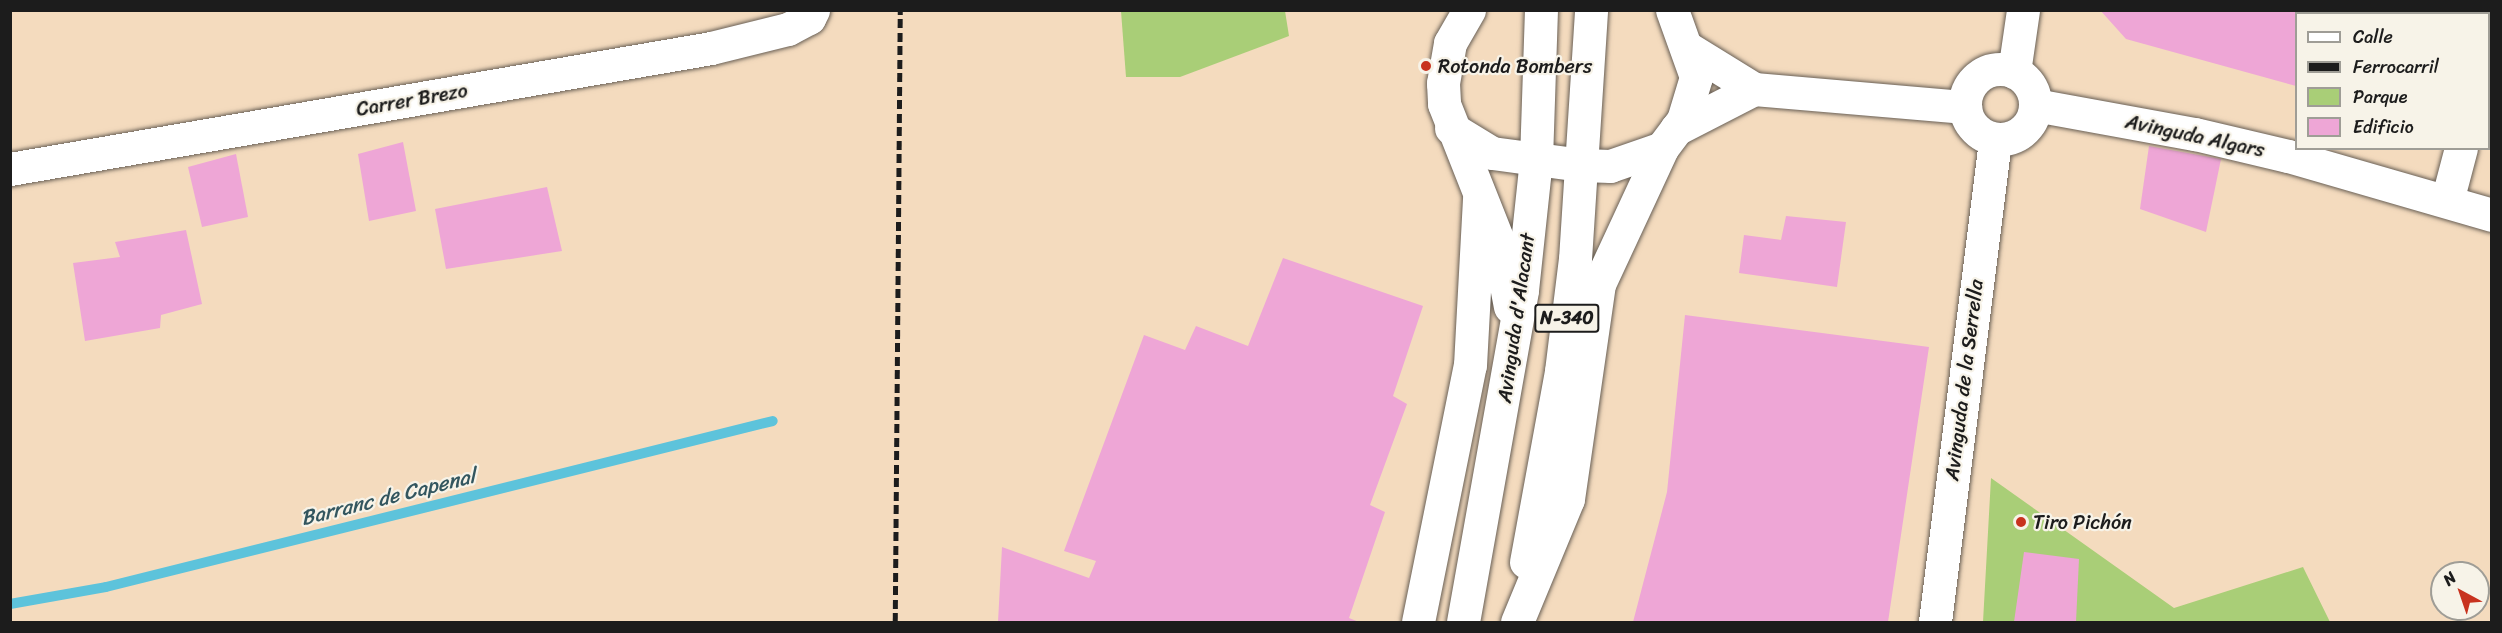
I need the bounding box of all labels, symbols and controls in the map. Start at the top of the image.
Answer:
legend [2295,12,2490,150]
text: Calle [2353,21,2393,53]
text: Ferrocarril [2353,51,2439,83]
place label: Rotonda Bombers [1438,54,1592,78]
marker: Rotonda Bombers [1419,59,1433,73]
street label: Carrer Brezo [354,78,470,122]
text: Parque [2353,81,2407,113]
street label: Avinguda Algars [2123,110,2267,162]
text: Edificio [2353,111,2414,143]
street label: Avinguda d'Alacant [1492,231,1540,405]
street label: Avinguda de la Serrella [1940,278,1988,482]
road number: N-340 [1534,303,1600,333]
water label: Barranc de Capenal [298,463,478,531]
place label: Tiro Pichón [2033,510,2132,534]
marker: Tiro Pichón [2014,515,2028,529]
north arrow [2430,561,2490,621]
text: N [2436,564,2463,593]

